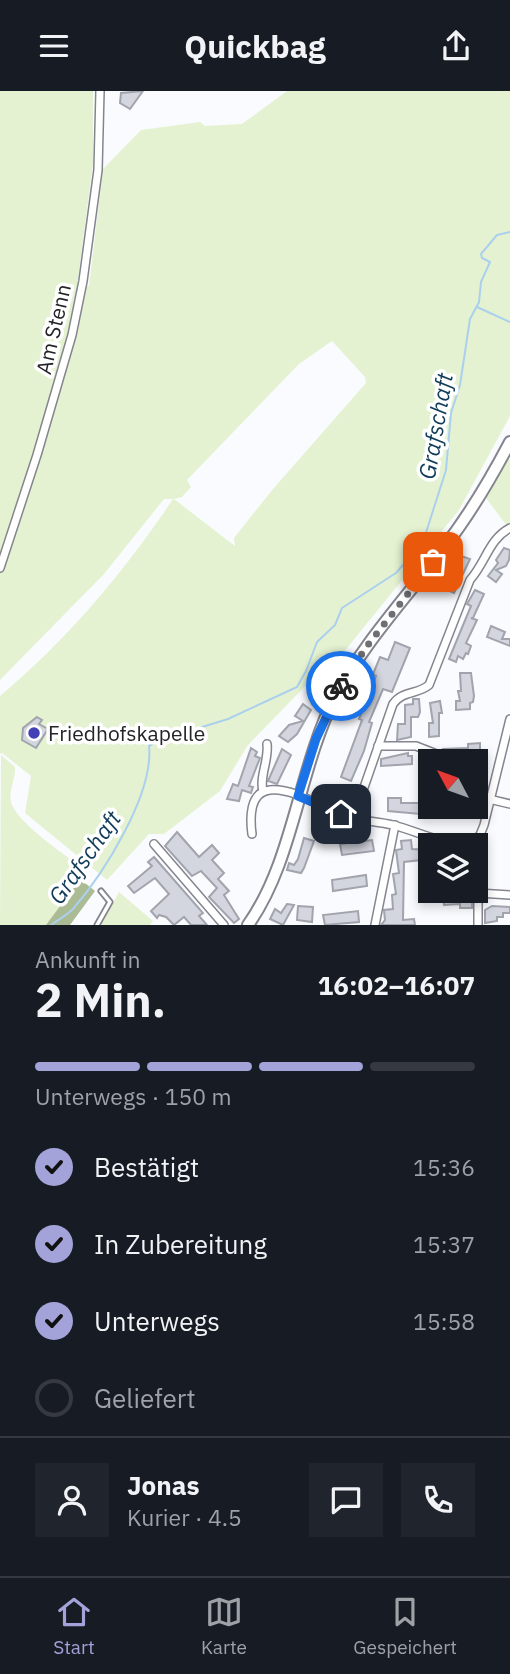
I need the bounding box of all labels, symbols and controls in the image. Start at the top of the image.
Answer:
text: Quickbag [184,25,326,67]
icon: menu [35,27,73,65]
icon: share [437,27,475,65]
street label: Am Stenn [29,281,77,377]
water label: Grafschaft [411,370,459,481]
pin [403,532,463,592]
icon: bag [414,543,452,581]
courier [306,651,376,721]
icon: bike [322,667,360,705]
place label: Friedhofskapelle [48,719,205,747]
marker: Friedhofskapelle [26,725,42,741]
north arrow [418,749,488,819]
map controls [418,749,488,903]
pin [311,784,371,844]
icon: home [322,795,360,833]
water label: Grafschaft [41,804,127,909]
button: layers [418,833,488,903]
text: Ankunft in [35,944,141,974]
text: 16:02–16:07 [318,968,475,1002]
text: 2 Min. [35,970,166,1030]
text: Unterwegs · 150 m [35,1081,232,1111]
icon: check [35,1148,73,1186]
text: Bestätigt [94,1150,199,1184]
text: 15:36 [413,1152,475,1182]
icon: check [35,1225,73,1263]
text: In Zubereitung [94,1227,267,1261]
text: 15:37 [413,1229,475,1259]
icon: check [35,1302,73,1340]
text: Unterwegs [94,1304,220,1338]
text: 15:58 [413,1306,475,1336]
text: Geliefert [94,1381,196,1415]
button: person [35,1463,109,1537]
button: chat [309,1463,383,1537]
button: phone [401,1463,475,1537]
text: Jonas [127,1468,200,1502]
text: Kurier · 4.5 [127,1502,242,1532]
tab: Start [53,1593,95,1659]
tab: Karte [201,1593,247,1659]
tab: Gespeichert [353,1593,457,1659]

